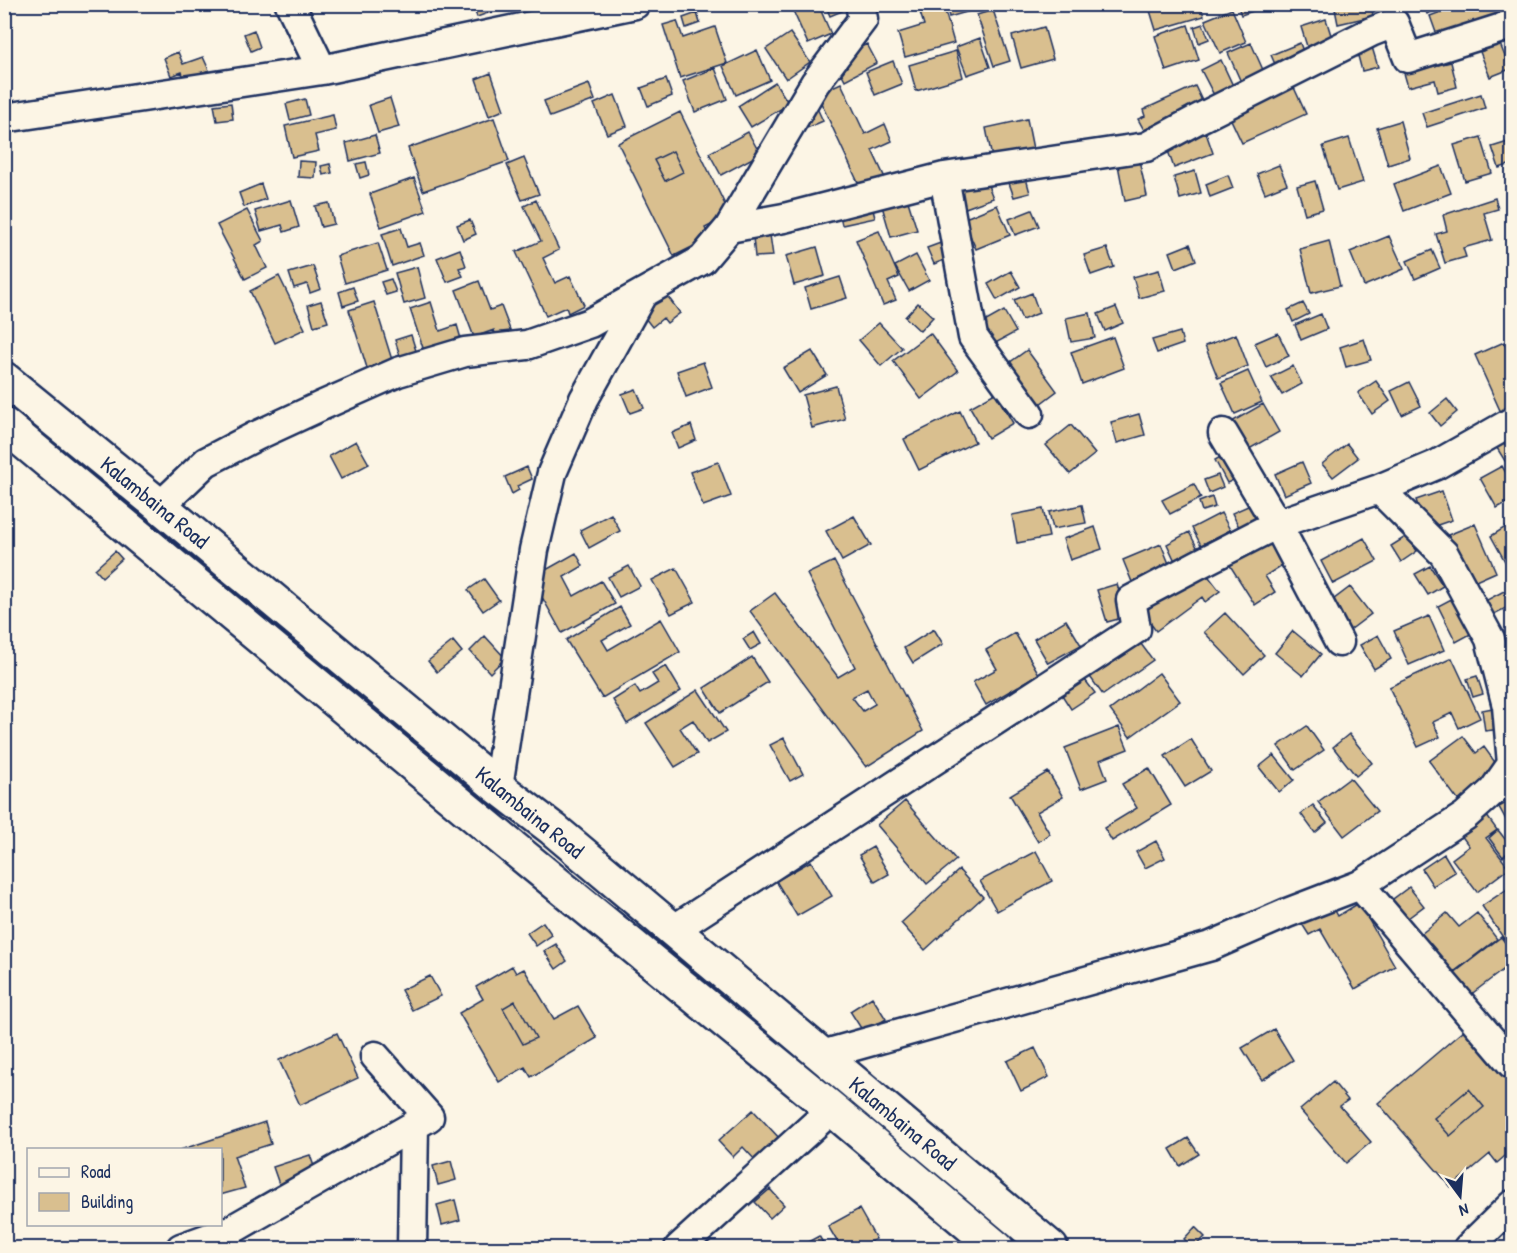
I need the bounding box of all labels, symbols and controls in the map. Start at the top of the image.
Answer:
street label: Kalambaina Road [94,449,216,555]
street label: Kalambaina Road [469,759,591,865]
street label: Kalambaina Road [843,1069,963,1177]
legend [27,1148,222,1226]
text: Road [81,1159,111,1184]
north arrow [1430,1166,1490,1226]
text: Building [81,1189,133,1214]
text: N [1457,1199,1471,1222]

